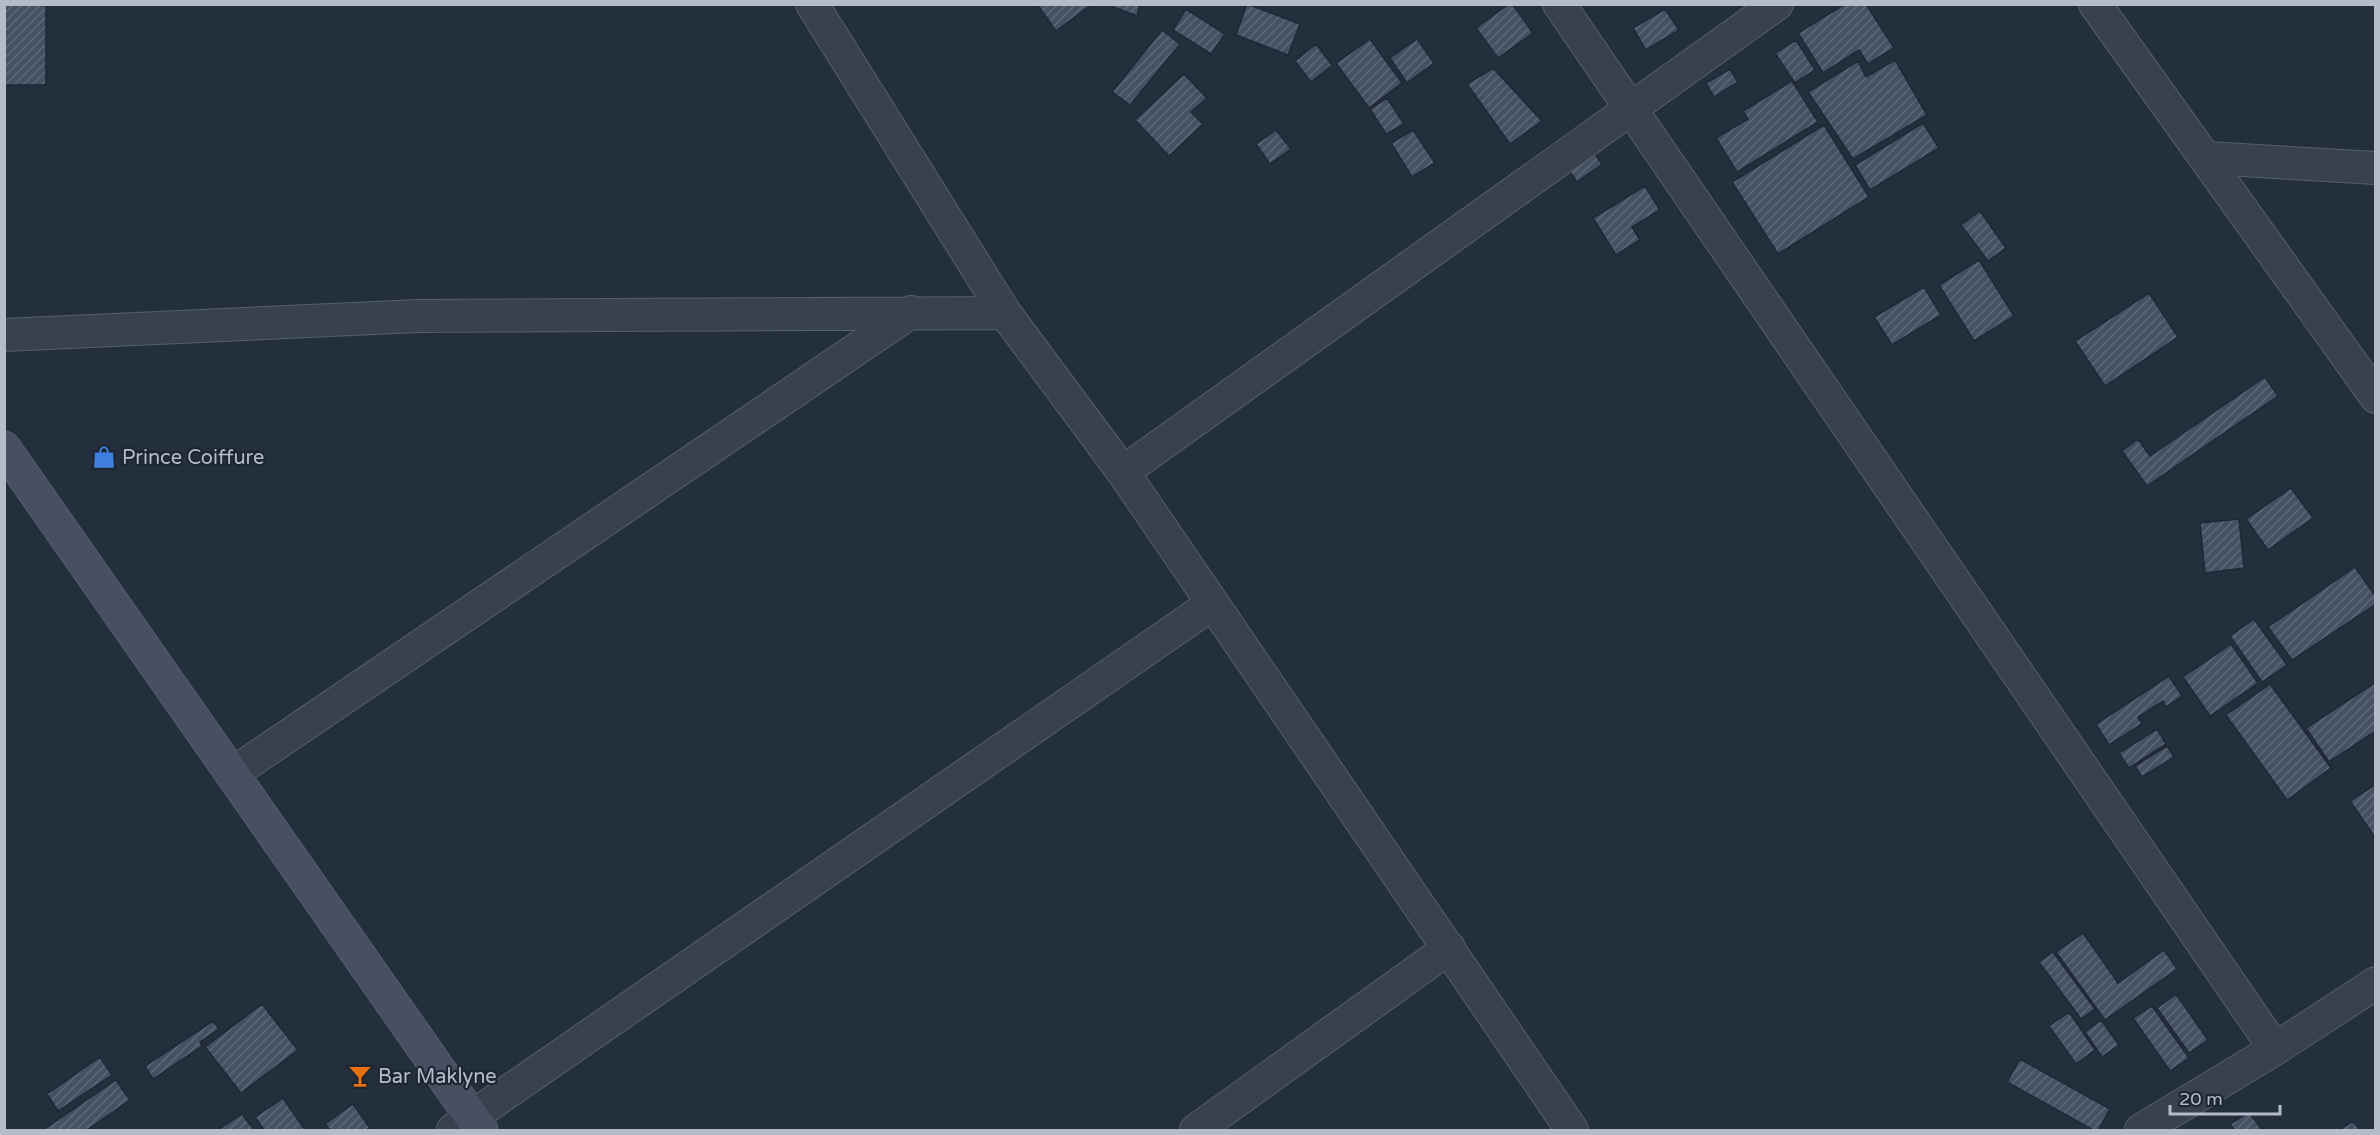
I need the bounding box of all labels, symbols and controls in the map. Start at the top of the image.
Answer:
shop icon: Prince Coiffure [91,444,117,470]
place label: Prince Coiffure [122,446,264,470]
bar icon: Bar Maklyne [347,1063,373,1089]
place label: Bar Maklyne [378,1065,497,1089]
scale bar [2170,1078,2280,1116]
text: 20 m [2179,1088,2223,1110]

